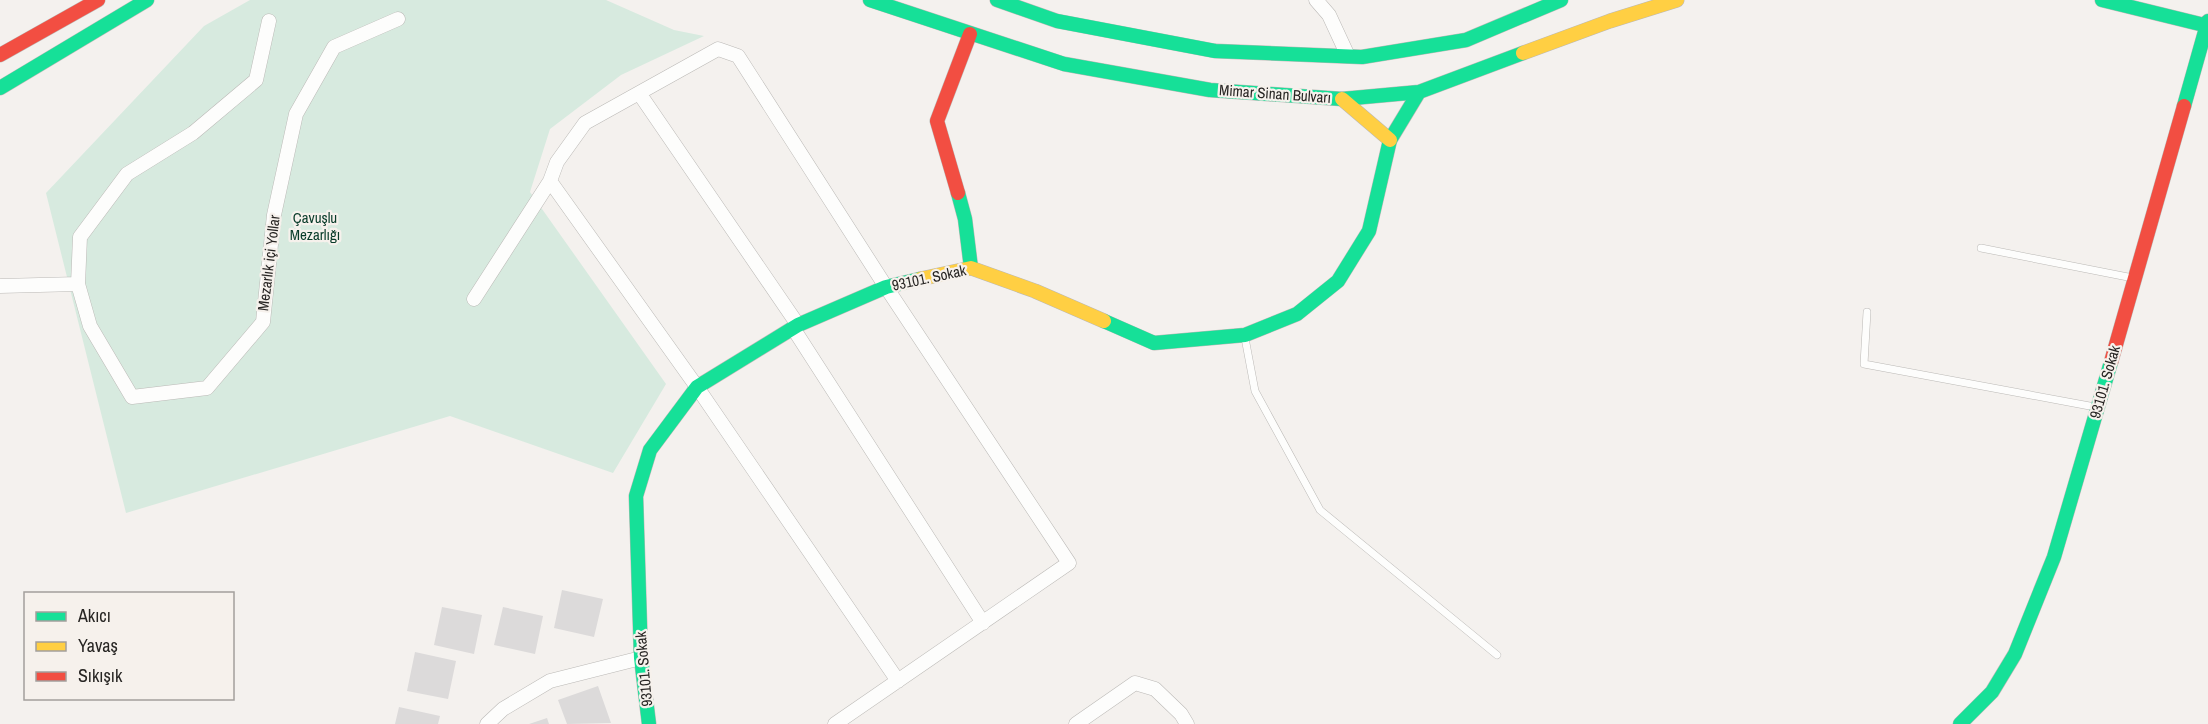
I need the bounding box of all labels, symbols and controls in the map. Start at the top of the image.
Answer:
street label: Mimar Sinan Bulvarı [1218,79,1332,108]
park label: Çavuşlu Mezarlığı [290,207,340,245]
street label: Mezarlık içi Yollar [252,214,285,312]
street label: 93101. Sokak [890,259,969,296]
street label: 93101. Sokak [2084,342,2125,421]
legend [24,592,234,700]
text: Akıcı [77,603,111,628]
street label: 93101. Sokak [630,630,657,707]
text: Yavaş [78,633,118,658]
text: Sıkışık [78,663,123,688]

